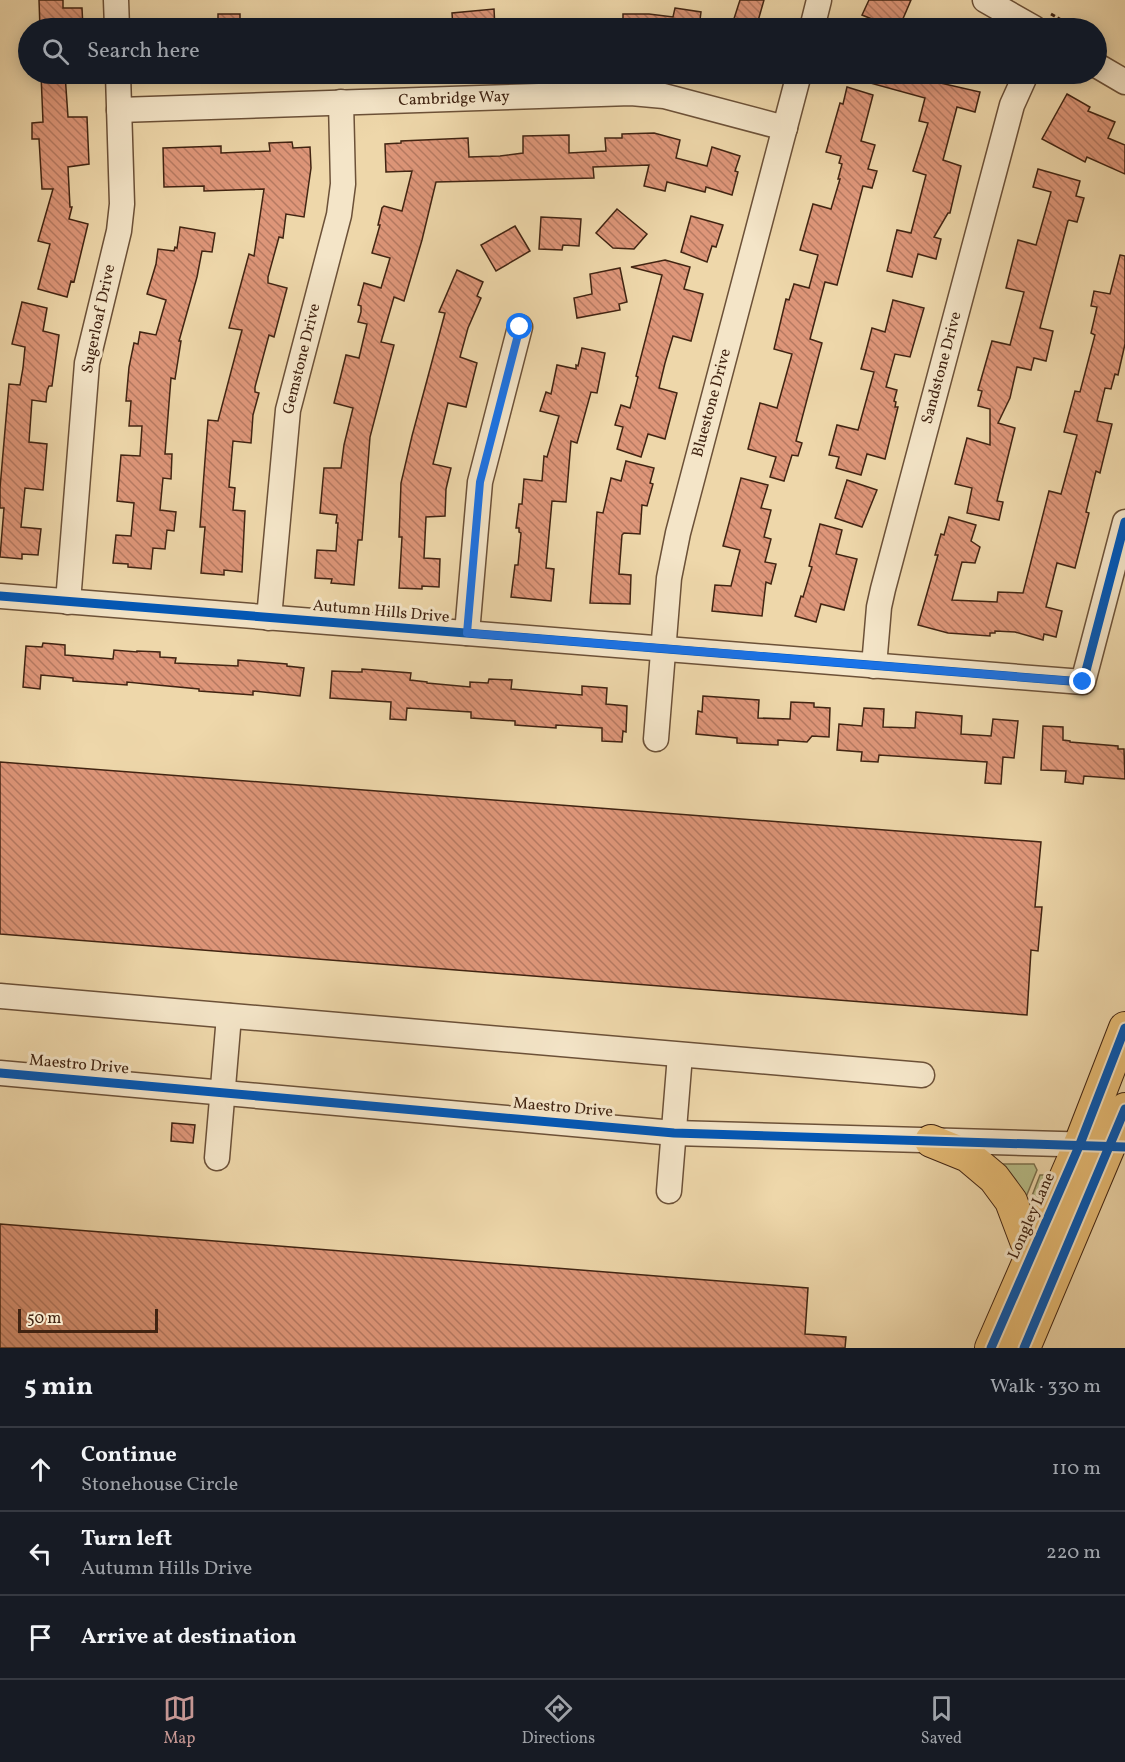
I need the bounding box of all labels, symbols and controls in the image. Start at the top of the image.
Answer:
search box [18,18,1107,84]
icon: search [39,35,72,68]
text: Search here [87,36,200,67]
street label: Cambridge Way [398,86,510,112]
street label: Sugerloaf Drive [77,262,121,376]
street label: Gemstone Drive [278,301,326,417]
street label: Sandstone Drive [916,309,968,427]
route start [506,313,532,339]
street label: Bluestone Drive [687,346,737,460]
street label: Autumn Hills Drive [312,595,450,629]
route end [1069,668,1095,694]
street label: Maestro Drive [28,1050,130,1080]
street label: Maestro Drive [512,1093,614,1123]
street label: Longley Lane [1003,1169,1061,1263]
scale bar [18,1306,158,1334]
text: 50 m [27,1308,61,1330]
text: 5 min [24,1369,93,1405]
text: Walk · 330 m [990,1373,1101,1401]
text: Continue [81,1440,177,1471]
icon: ahead [24,1453,57,1486]
text: 110 m [1052,1455,1101,1483]
text: Stonehouse Circle [81,1471,238,1499]
text: Turn left [81,1524,172,1555]
icon: left [24,1537,57,1570]
text: 220 m [1046,1539,1101,1567]
text: Autumn Hills Drive [81,1555,252,1583]
icon: arrive [24,1621,57,1654]
text: Arrive at destination [81,1622,297,1653]
tab: Map [163,1692,196,1750]
tab: Directions [522,1692,595,1750]
tab: Saved [921,1692,962,1750]

